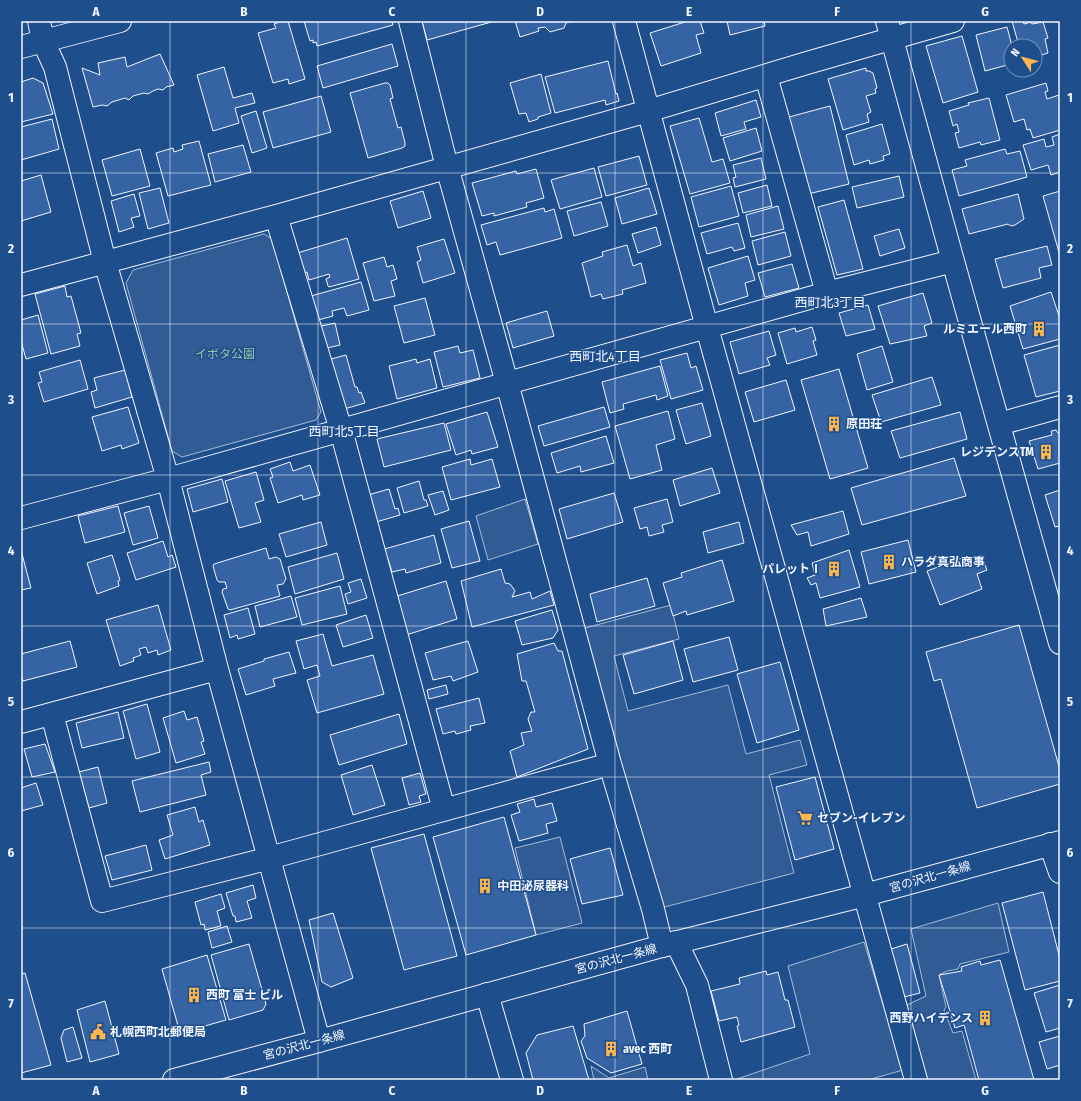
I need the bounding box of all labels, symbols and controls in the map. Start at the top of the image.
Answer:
text: A [91,4,100,19]
text: B [240,4,248,19]
text: C [389,4,396,19]
text: D [536,4,544,19]
text: E [686,4,692,19]
text: F [834,4,840,19]
text: G [981,4,989,19]
north arrow [1003,38,1043,78]
text: N [1008,46,1023,59]
text: 1 [8,90,14,105]
text: 1 [1067,90,1073,105]
text: 2 [7,241,14,256]
text: 2 [1066,241,1073,256]
district label: 西町北3丁目 [795,295,865,310]
building icon: ルミエール西町 [1030,320,1048,338]
place label: ルミエール西町 [943,322,1027,336]
park label: イボタ公園 [195,347,255,361]
district label: 西町北4丁目 [569,349,641,364]
text: 3 [7,392,14,407]
text: 3 [1066,392,1073,407]
building icon: 原田荘 [825,415,843,433]
place label: 原田荘 [846,417,882,431]
district label: 西町北5丁目 [309,424,379,439]
building icon: レジデンスTM [1037,443,1055,461]
place label: レジデンスTM [960,445,1034,459]
text: 4 [8,543,15,558]
text: 4 [1067,543,1074,558]
building icon: ハラダ真弘商事 [880,553,898,571]
place label: ハラダ真弘商事 [901,555,985,569]
building icon: パレットⅠ [825,560,843,578]
place label: パレットⅠ [762,562,822,576]
text: 5 [8,694,14,709]
text: 5 [1067,694,1073,709]
supermarket icon: セブン-イレブン [796,809,814,827]
place label: セブン-イレブン [817,811,906,825]
text: 6 [8,845,15,860]
text: 6 [1067,845,1074,860]
street label: 宮の沢北一条線 [888,859,972,895]
building icon: 中田泌尿器科 [476,877,494,895]
place label: 中田泌尿器科 [497,879,569,893]
street label: 宮の沢北一条線 [574,941,658,977]
building icon: 西町 富士 ビル [185,986,203,1004]
place label: 西町 富士 ビル [206,988,283,1002]
text: 7 [8,996,14,1011]
text: 7 [1067,996,1073,1011]
building icon: 西野ハイデンス [976,1009,994,1027]
place label: 西野ハイデンス [889,1011,973,1025]
public building icon: 札幌西町北郵便局 [89,1023,107,1041]
place label: 札幌西町北郵便局 [110,1025,206,1039]
street label: 宮の沢北一条線 [262,1027,346,1063]
building icon: avec 西町 [602,1040,620,1058]
place label: avec 西町 [623,1042,672,1056]
text: A [91,1083,100,1098]
text: B [240,1083,248,1098]
text: C [389,1083,396,1098]
text: D [536,1083,544,1098]
text: E [686,1083,692,1098]
text: F [834,1083,840,1098]
text: G [981,1083,989,1098]

